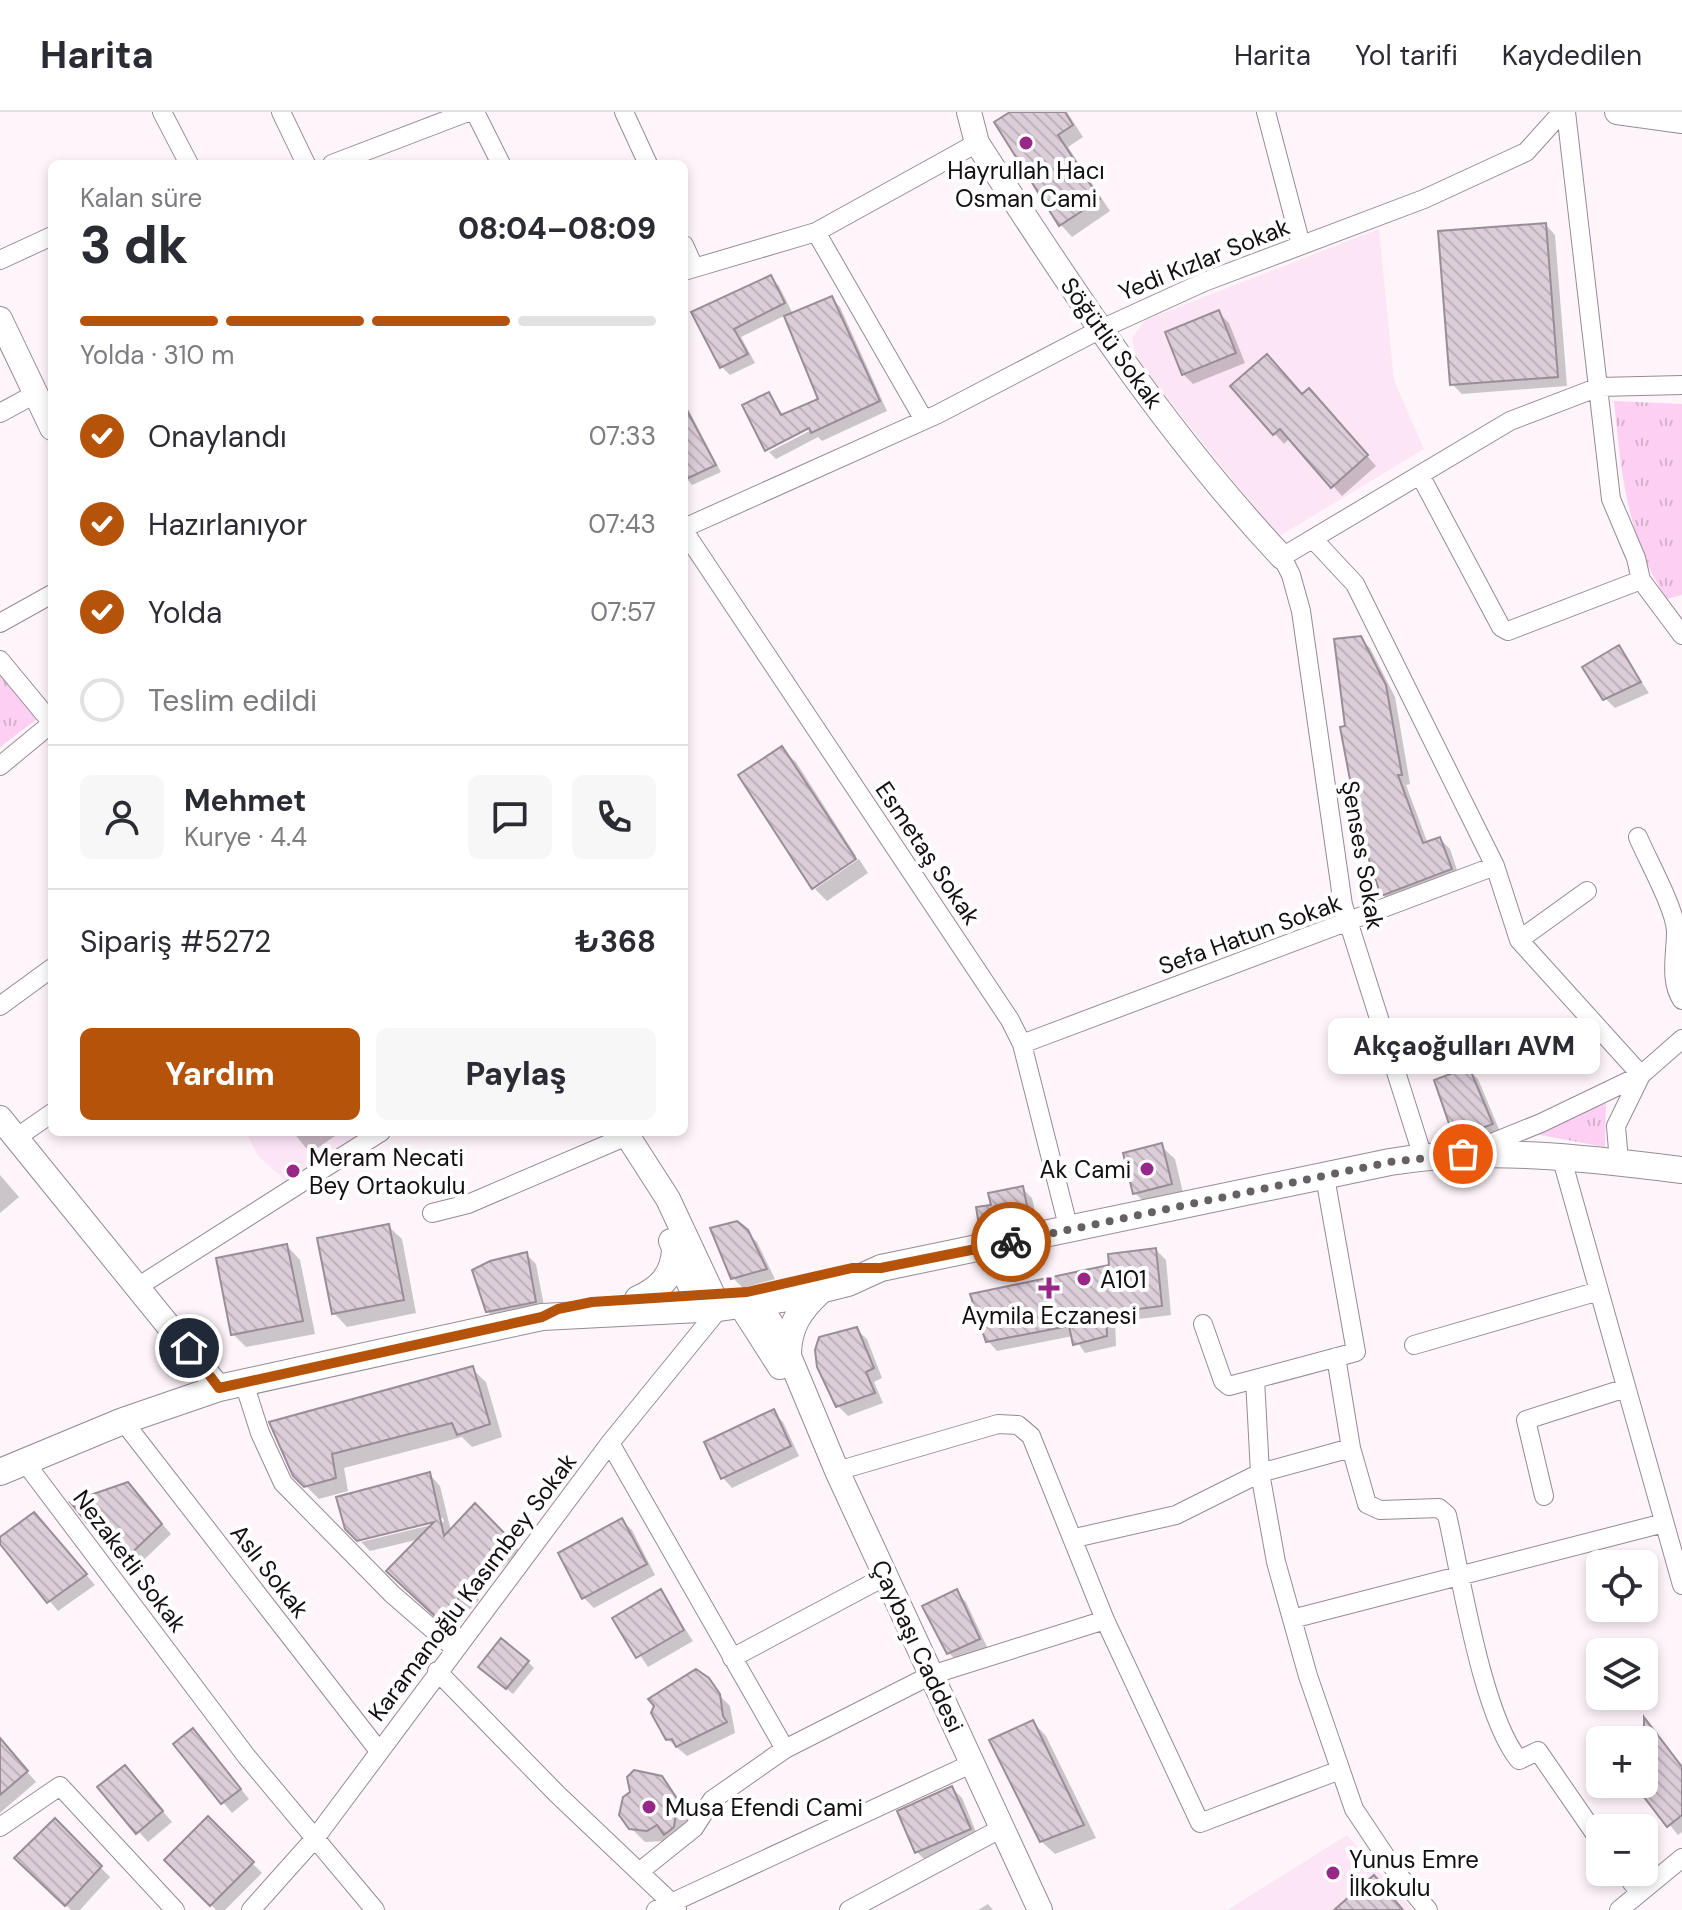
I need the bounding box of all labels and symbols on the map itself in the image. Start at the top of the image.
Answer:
marker: Hayrullah Hacı Osman Cami [1017,134,1035,152]
place label: Hayrullah Hacı Osman Cami [947,155,1105,214]
street label: Yedi Kızlar Sokak [1114,211,1294,307]
street label: Söğütlü Sokak [1054,271,1170,415]
street label: Esmetaş Sokak [869,775,987,931]
street label: Şenses Sokak [1335,778,1391,932]
street label: Sefa Hatun Sokak [1154,887,1346,981]
callout: Akçaoğulları AVM [1327,1018,1599,1074]
pin [1429,1120,1497,1188]
place label: Meram Necati Bey Ortaokulu [309,1142,465,1201]
place label: Ak Cami [1040,1154,1131,1185]
marker: Ak Cami [1138,1160,1156,1178]
marker: Meram Necati Bey Ortaokulu [284,1162,302,1180]
courier [971,1202,1051,1282]
place label: A101 [1100,1264,1147,1295]
marker: A101 [1075,1270,1093,1288]
marker: Aymila Eczanesi [1040,1279,1058,1297]
place label: Aymila Eczanesi [961,1300,1137,1331]
pin [155,1314,223,1382]
street label: Karamanoğlu Kasımbey Sokak [361,1447,583,1727]
street label: Nezaketli Sokak [66,1484,194,1638]
street label: Aslı Sokak [224,1518,316,1624]
street label: Çaybaşı Caddesi [865,1555,971,1737]
place label: Musa Efendi Cami [665,1792,863,1823]
marker: Musa Efendi Cami [640,1798,658,1816]
place label: Yunus Emre İlkokulu [1349,1844,1479,1903]
marker: Yunus Emre İlkokulu [1324,1864,1342,1882]

